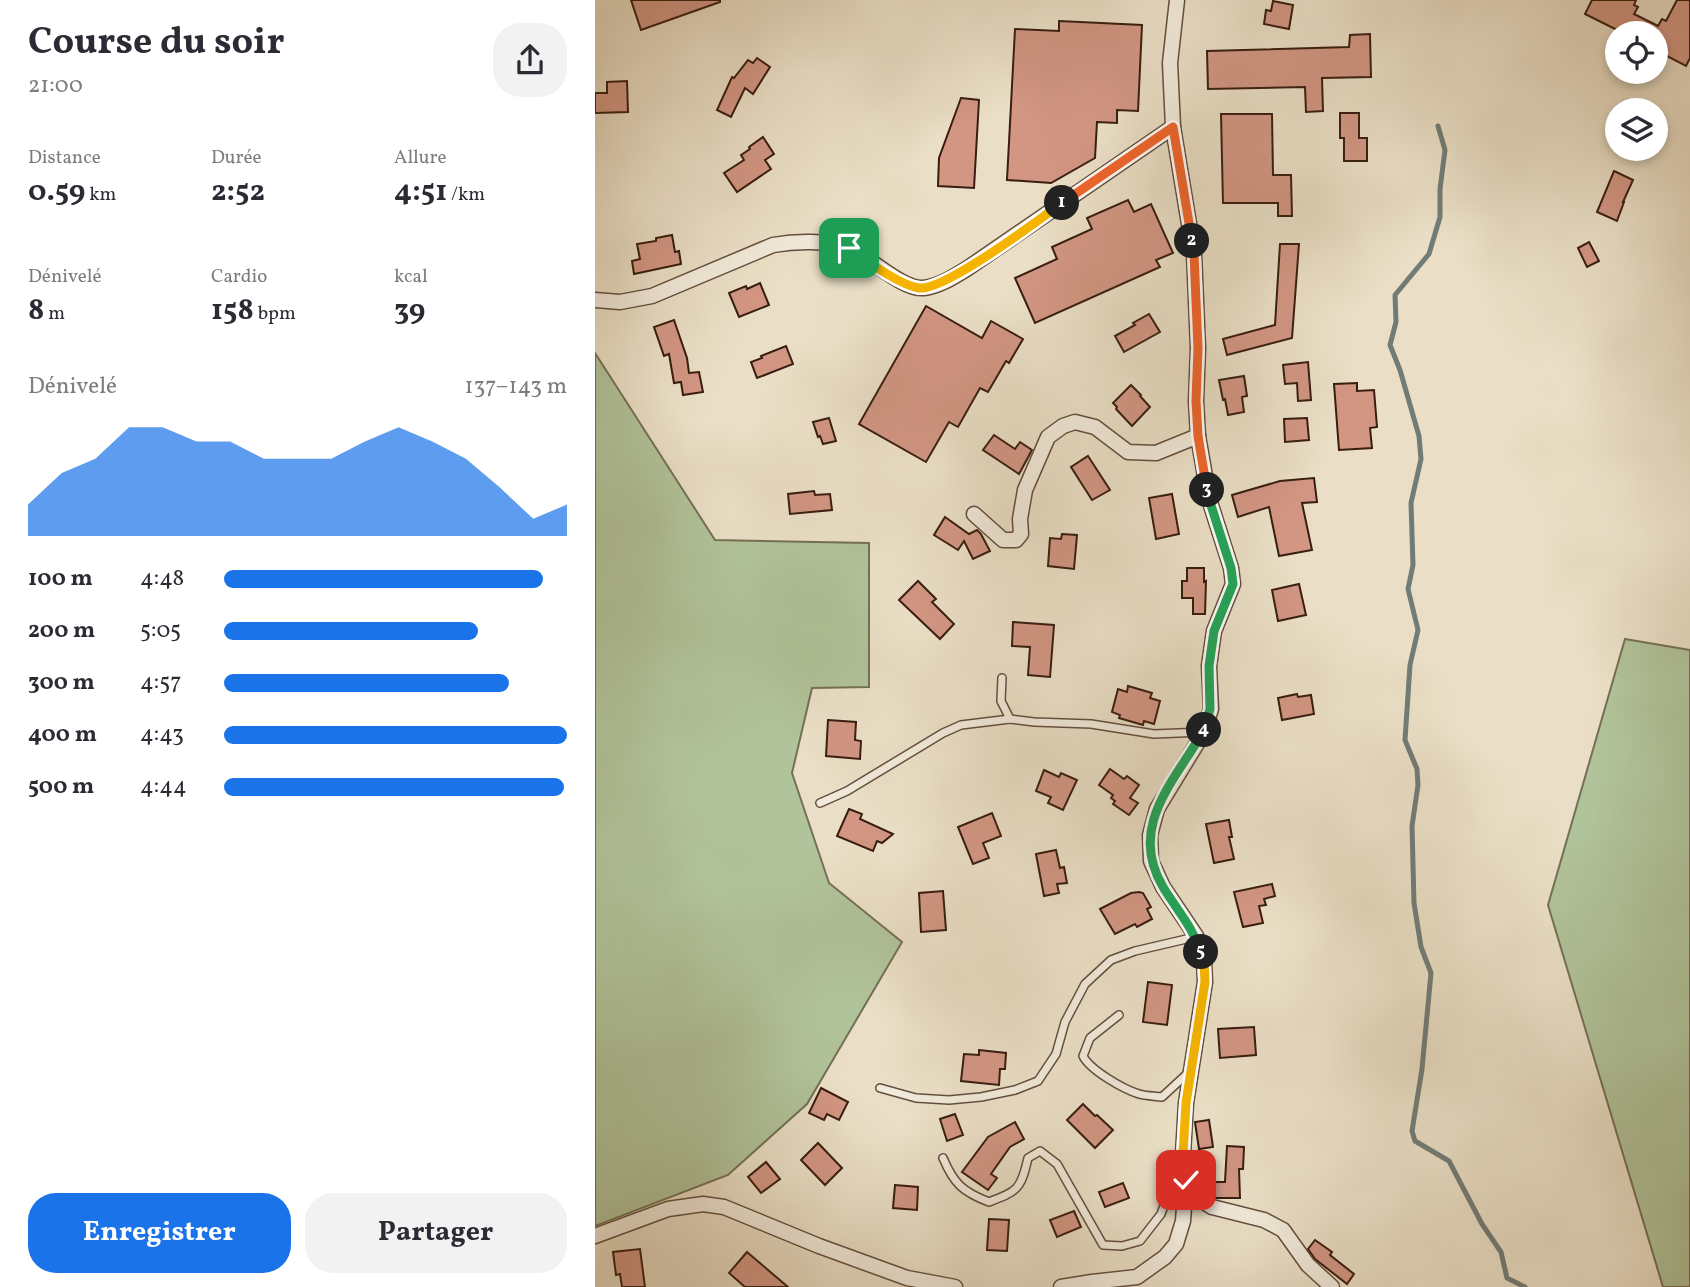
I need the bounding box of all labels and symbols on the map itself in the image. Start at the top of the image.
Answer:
pin: 1 [1044,186,1079,220]
pin [819,218,879,278]
pin: 2 [1175,224,1209,258]
pin: 3 [1189,472,1225,508]
pin: 4 [1187,712,1221,748]
pin: 5 [1183,934,1219,970]
pin [1156,1150,1216,1210]

